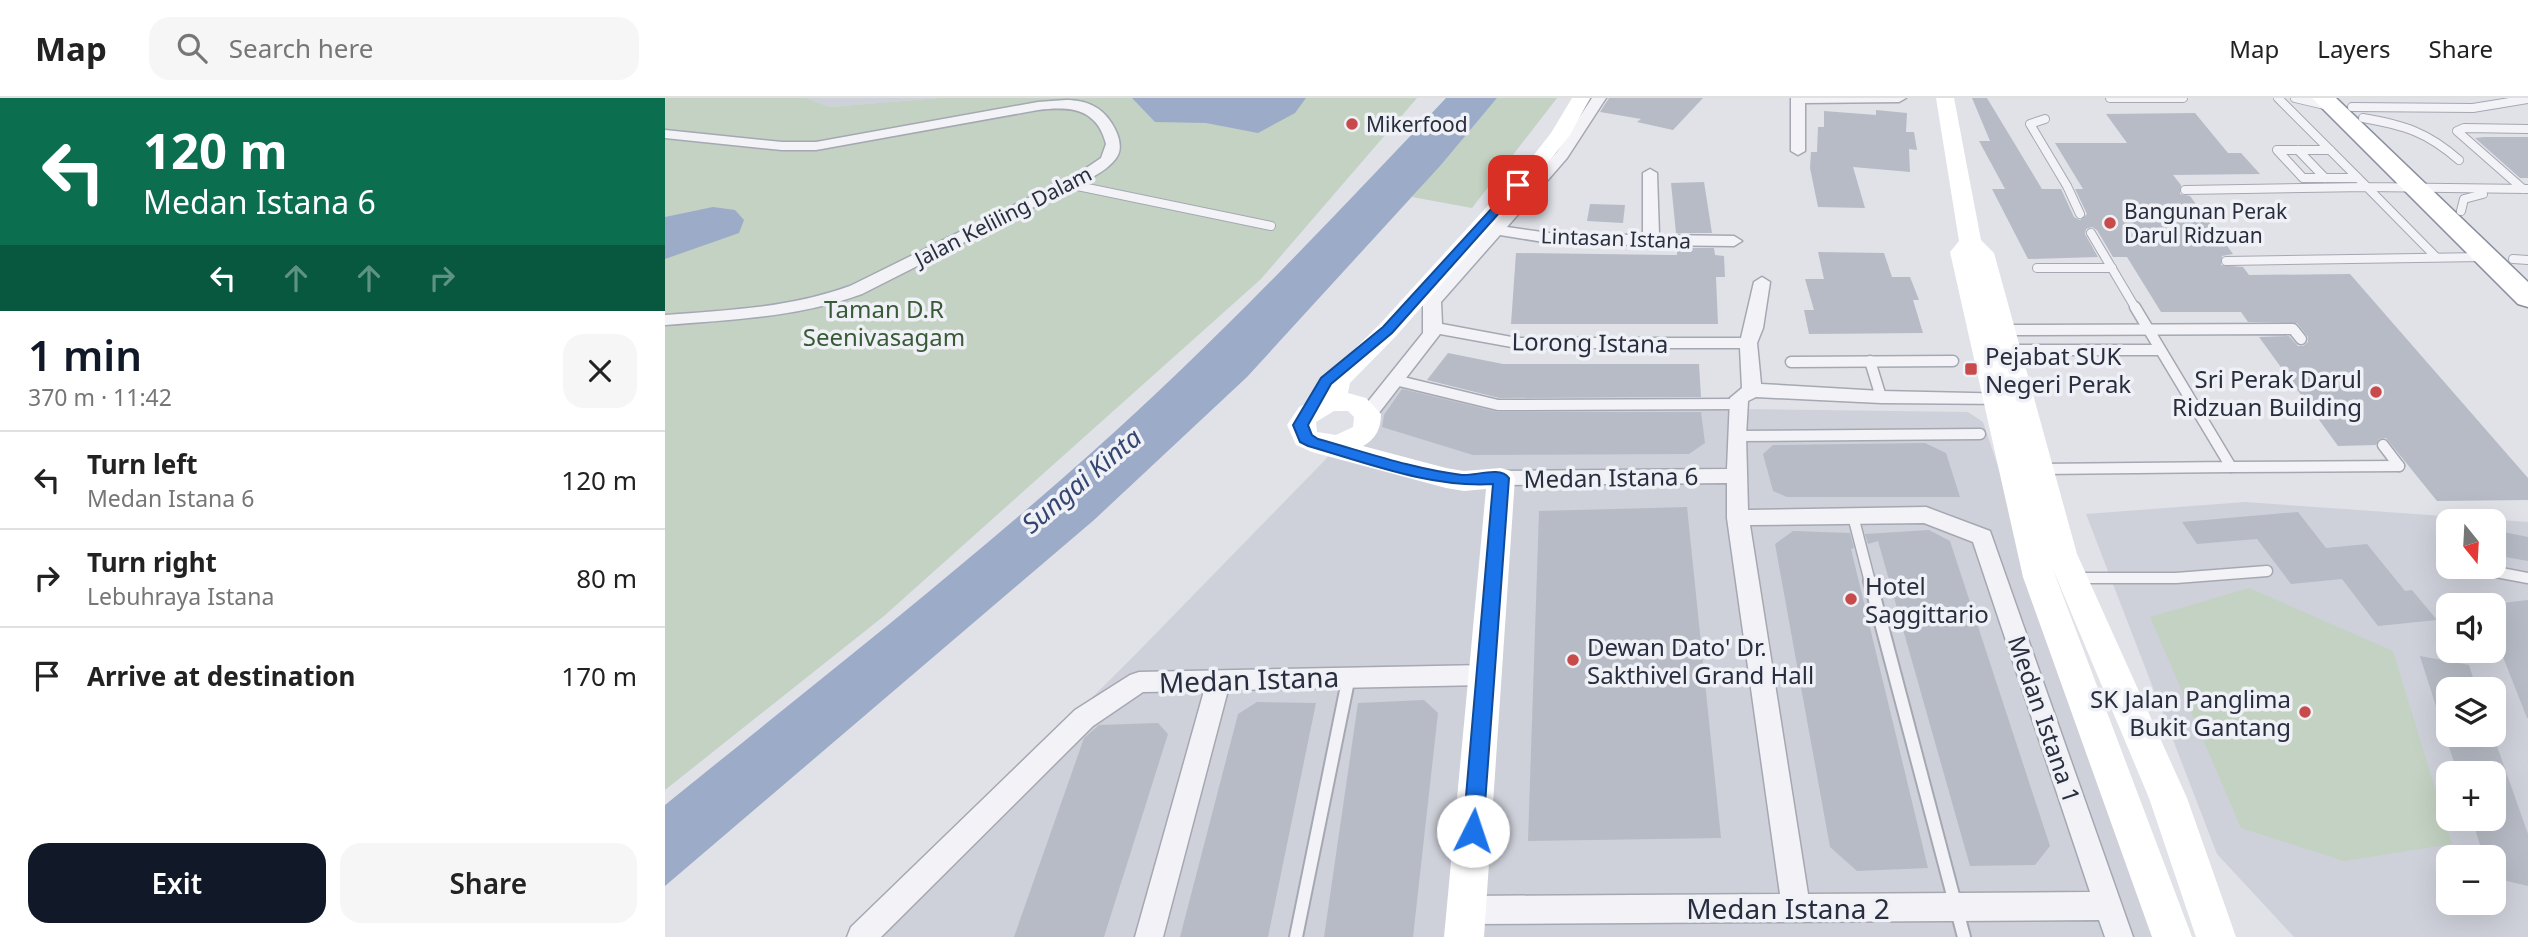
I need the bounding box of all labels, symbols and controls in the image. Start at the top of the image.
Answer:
search box [149,17,639,80]
text: Map [35,26,107,71]
icon: search [173,29,211,67]
text: Search here [229,30,373,66]
text: Map [2229,32,2279,65]
text: Layers [2317,32,2391,65]
text: Share [2429,32,2493,65]
place label: Mikerfood [1366,110,1468,138]
marker: Mikerfood [1344,116,1360,132]
text: 120 m [143,117,288,183]
icon: left [28,126,119,217]
pin [1488,155,1548,215]
street label: Jalan Keliling Dalam [908,159,1096,274]
icon: arrive [1499,166,1537,204]
text: Medan Istana 6 [143,180,376,223]
place label: Bangunan Perak Darul Ridzuan [2124,197,2288,249]
marker: Bangunan Perak Darul Ridzuan [2102,215,2118,231]
street label: Lintasan Istana [1540,221,1692,255]
icon: left [204,259,242,297]
icon: ahead [277,259,315,297]
icon: ahead [350,259,388,297]
icon: right [423,259,461,297]
park label: Taman D.R Seenivasagam [803,292,965,353]
street label: Lorong Istana [1511,324,1669,360]
text: 1 min [28,326,142,383]
button: close [563,334,637,408]
place label: Pejabat SUK Negeri Perak [1985,339,2131,400]
marker: Pejabat SUK Negeri Perak [1963,361,1979,377]
place label: Sri Perak Darul Ridzuan Building [2172,362,2362,423]
text: 370 m · 11:42 [28,381,172,413]
marker: Sri Perak Darul Ridzuan Building [2368,384,2384,400]
water label: Sungai Kinta [1013,419,1149,541]
text: Turn left [87,446,198,482]
street label: Medan Istana 6 [1523,459,1699,495]
icon: left [28,461,66,499]
text: 120 m [561,462,637,498]
text: Medan Istana 6 [87,482,254,514]
north arrow [2436,509,2506,579]
map controls [2436,509,2506,915]
text: Turn right [87,544,217,580]
icon: right [28,559,66,597]
text: 80 m [576,560,637,596]
place label: Hotel Saggittario [1865,569,1989,630]
text: Lebuhraya Istana [87,580,274,612]
marker: Hotel Saggittario [1843,591,1859,607]
button: sound [2436,593,2506,663]
place label: Dewan Dato' Dr. Sakthivel Grand Hall [1587,630,1814,691]
street label: Medan Istana 1 [2001,631,2089,807]
marker: Dewan Dato' Dr. Sakthivel Grand Hall [1565,652,1581,668]
icon: arrive [28,657,66,695]
street label: Medan Istana [1158,657,1340,701]
text: Arrive at destination [87,658,356,694]
text: 170 m [561,658,637,694]
button: layers [2436,677,2506,747]
place label: SK Jalan Panglima Bukit Gantang [2090,682,2291,743]
marker: SK Jalan Panglima Bukit Gantang [2297,704,2313,720]
button: + [2436,761,2506,831]
position arrow [1436,794,1510,868]
button: Exit [28,843,326,923]
button: Share [340,843,637,923]
button: − [2436,845,2506,915]
street label: Medan Istana 2 [1686,889,1890,927]

